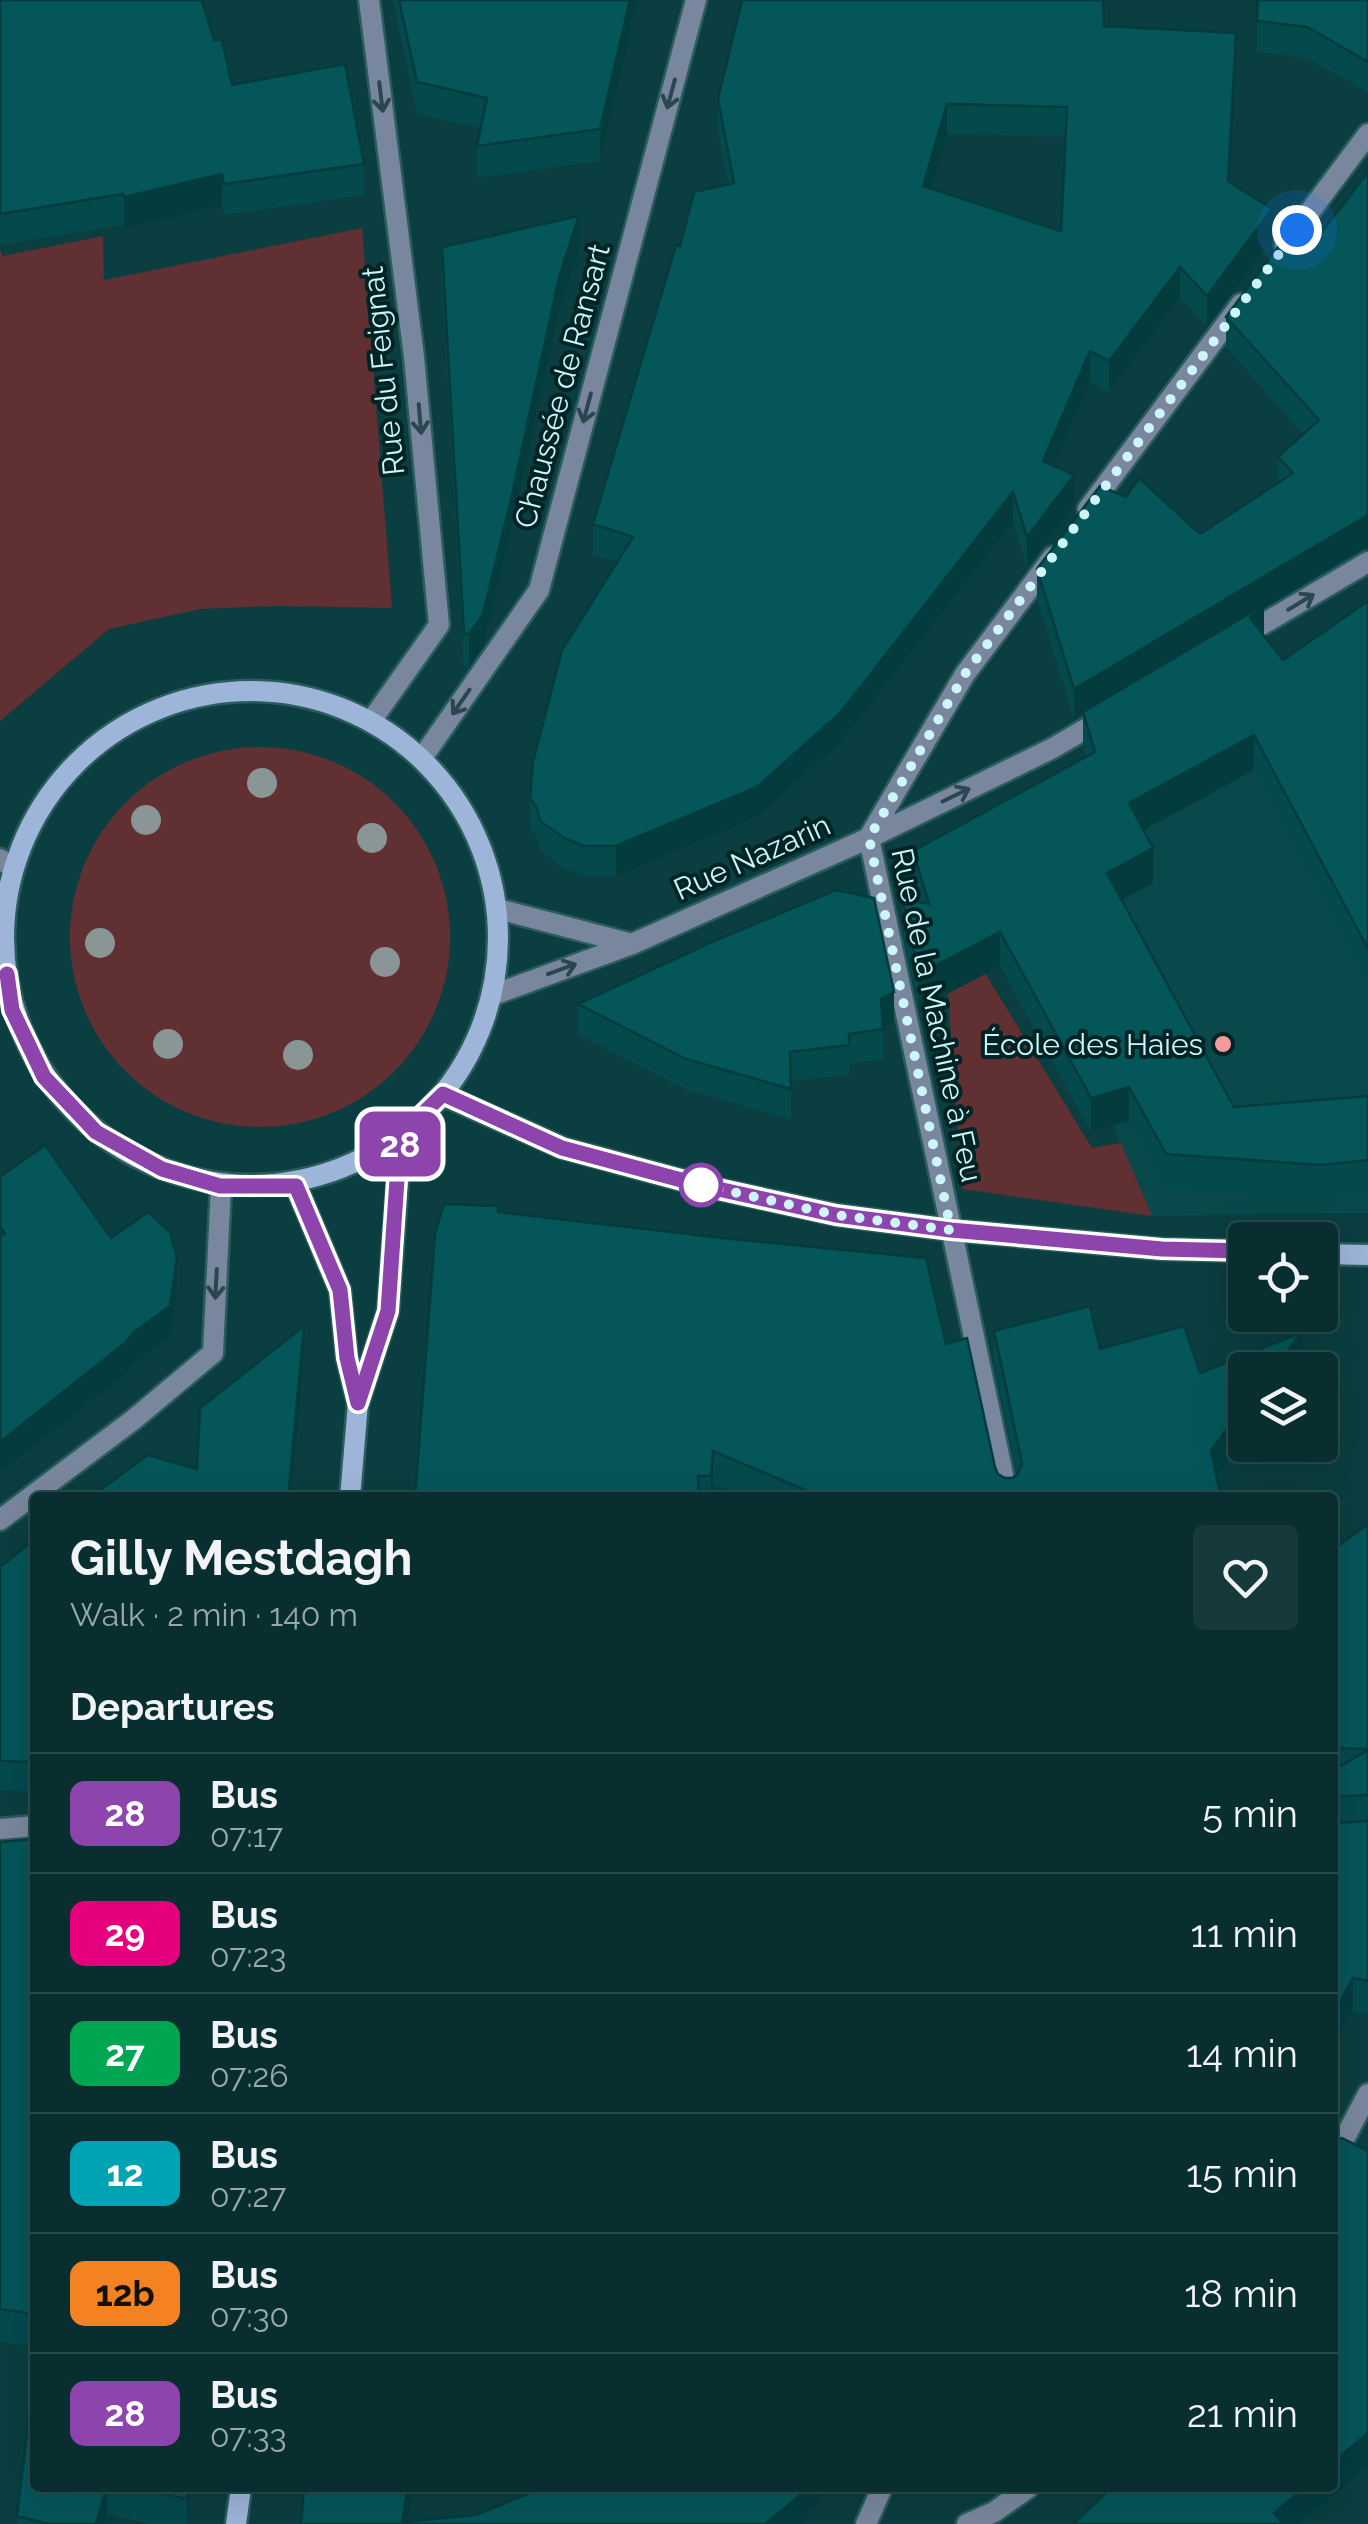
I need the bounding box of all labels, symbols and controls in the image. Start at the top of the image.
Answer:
one-way arrow [661,78,680,109]
one-way arrow [372,80,391,112]
your location [1272,205,1322,255]
street label: Chaussée de Ransart [507,240,617,532]
street label: Rue du Feignat [355,265,411,477]
one-way arrow [577,392,596,423]
one-way arrow [410,403,429,435]
one-way arrow [1286,592,1315,612]
one-way arrow [451,688,472,716]
one-way arrow [941,785,971,804]
street label: Rue Nazarin [668,807,836,907]
street label: Rue de la Machine à Feu [884,845,990,1185]
one-way arrow [546,959,577,977]
place label: École des Haies [982,1027,1203,1062]
marker: École des Haies [1212,1033,1234,1055]
line badge: 28 [355,1112,445,1176]
text: 28 [380,1124,420,1165]
unlabelled marker [680,1164,722,1206]
map controls [1228,1222,1338,1462]
button: locate [1228,1222,1338,1332]
one-way arrow [206,1267,225,1299]
button: layers [1228,1352,1338,1462]
button: heart [1193,1525,1298,1630]
text: Gilly Mestdagh [70,1530,413,1586]
text: Walk · 2 min · 140 m [70,1596,358,1633]
text: Departures [70,1684,275,1729]
text: Bus [210,1772,278,1817]
text: 5 min [1202,1791,1298,1836]
text: 28 [105,1793,145,1834]
text: 07:17 [210,1817,283,1854]
text: Bus [210,1892,278,1937]
text: 11 min [1190,1911,1298,1956]
text: 29 [105,1913,145,1954]
text: 07:23 [210,1937,286,1974]
text: Bus [210,2012,278,2057]
text: 14 min [1186,2031,1298,2076]
text: 27 [105,2033,145,2074]
text: 07:26 [210,2057,288,2094]
text: Bus [210,2132,278,2177]
text: 15 min [1186,2151,1298,2196]
text: 12 [106,2153,144,2194]
text: 07:27 [210,2177,286,2214]
text: Bus [210,2252,278,2297]
text: 18 min [1184,2271,1298,2316]
text: 12b [95,2273,155,2314]
text: 07:30 [210,2297,289,2334]
text: Bus [210,2372,278,2417]
text: 21 min [1187,2391,1298,2436]
text: 28 [105,2393,145,2434]
text: 07:33 [210,2417,287,2454]

